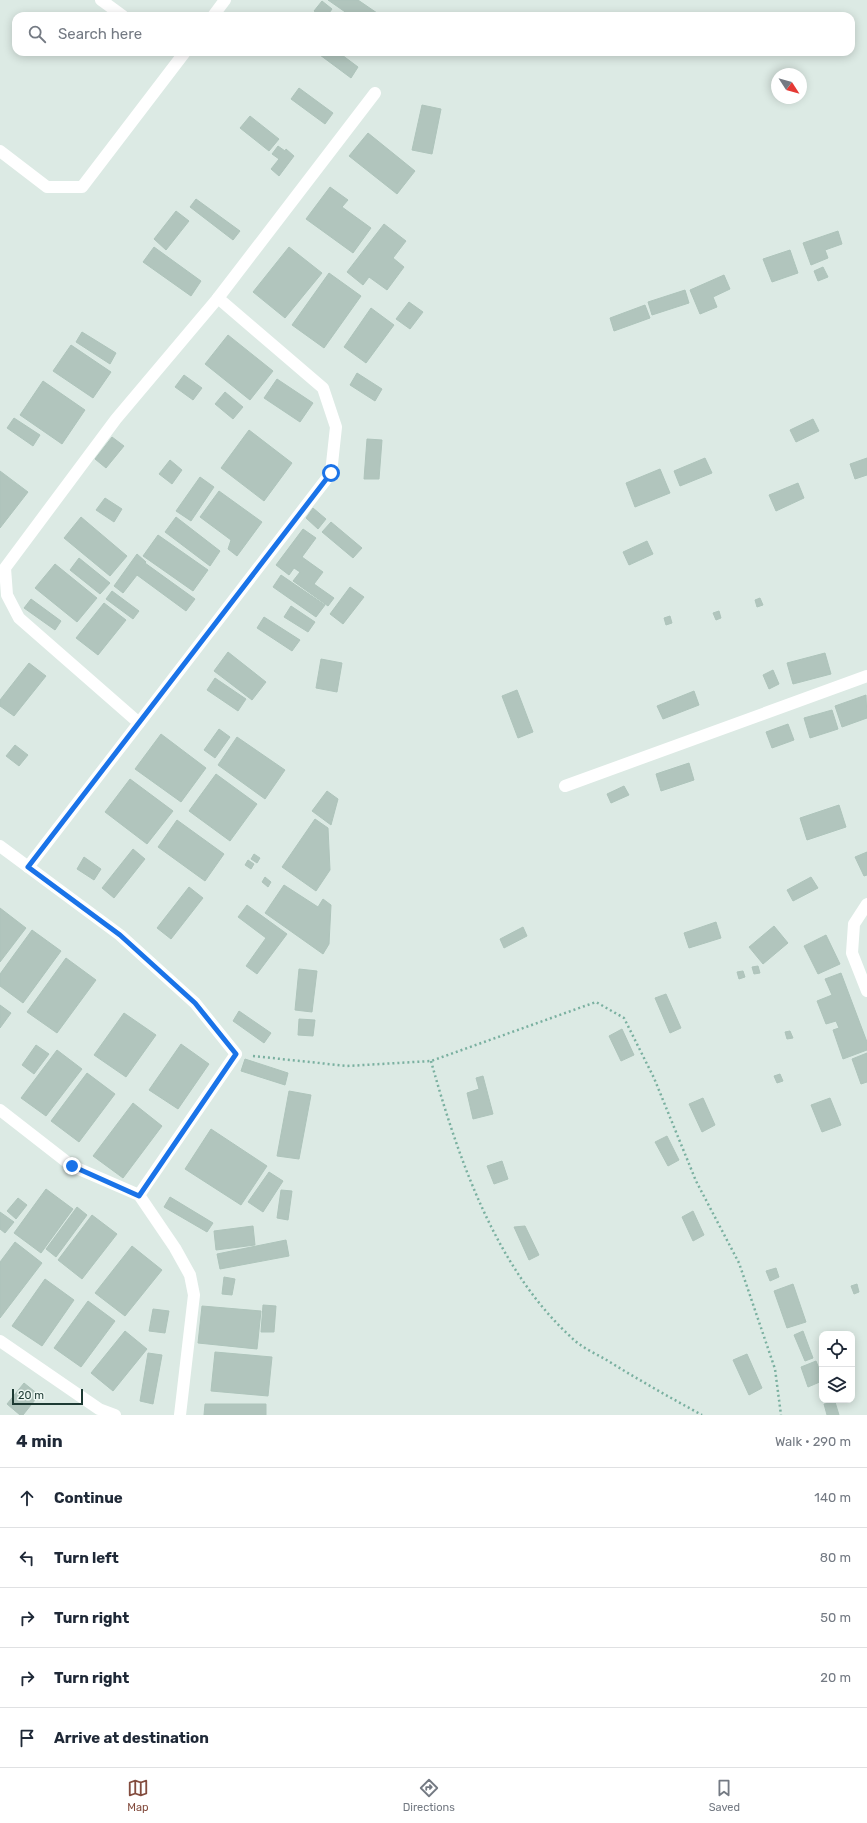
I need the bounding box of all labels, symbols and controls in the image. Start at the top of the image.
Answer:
search box [12,12,855,56]
icon: search [26,23,48,45]
text: Search here [58,25,142,43]
north arrow [771,68,807,104]
route start [322,464,340,482]
route end [63,1157,81,1175]
map controls [819,1331,855,1403]
button: locate [819,1331,855,1367]
button: layers [819,1367,855,1403]
scale bar [12,1387,83,1406]
text: 20 m [18,1389,44,1402]
text: 4 min [16,1431,63,1451]
text: Walk · 290 m [775,1434,851,1449]
icon: ahead [16,1487,38,1509]
text: Continue [54,1489,123,1507]
text: 140 m [814,1490,851,1505]
icon: left [16,1547,38,1569]
text: Turn left [54,1549,119,1567]
text: 80 m [820,1550,851,1565]
icon: right [16,1607,38,1629]
text: Turn right [54,1609,129,1627]
text: 50 m [820,1610,851,1625]
icon: right [16,1667,38,1689]
text: Turn right [54,1669,129,1687]
text: 20 m [820,1670,851,1685]
icon: arrive [16,1727,38,1749]
text: Arrive at destination [54,1729,209,1747]
tab: Map [127,1777,149,1814]
tab: Directions [403,1777,455,1814]
tab: Saved [709,1777,740,1814]

